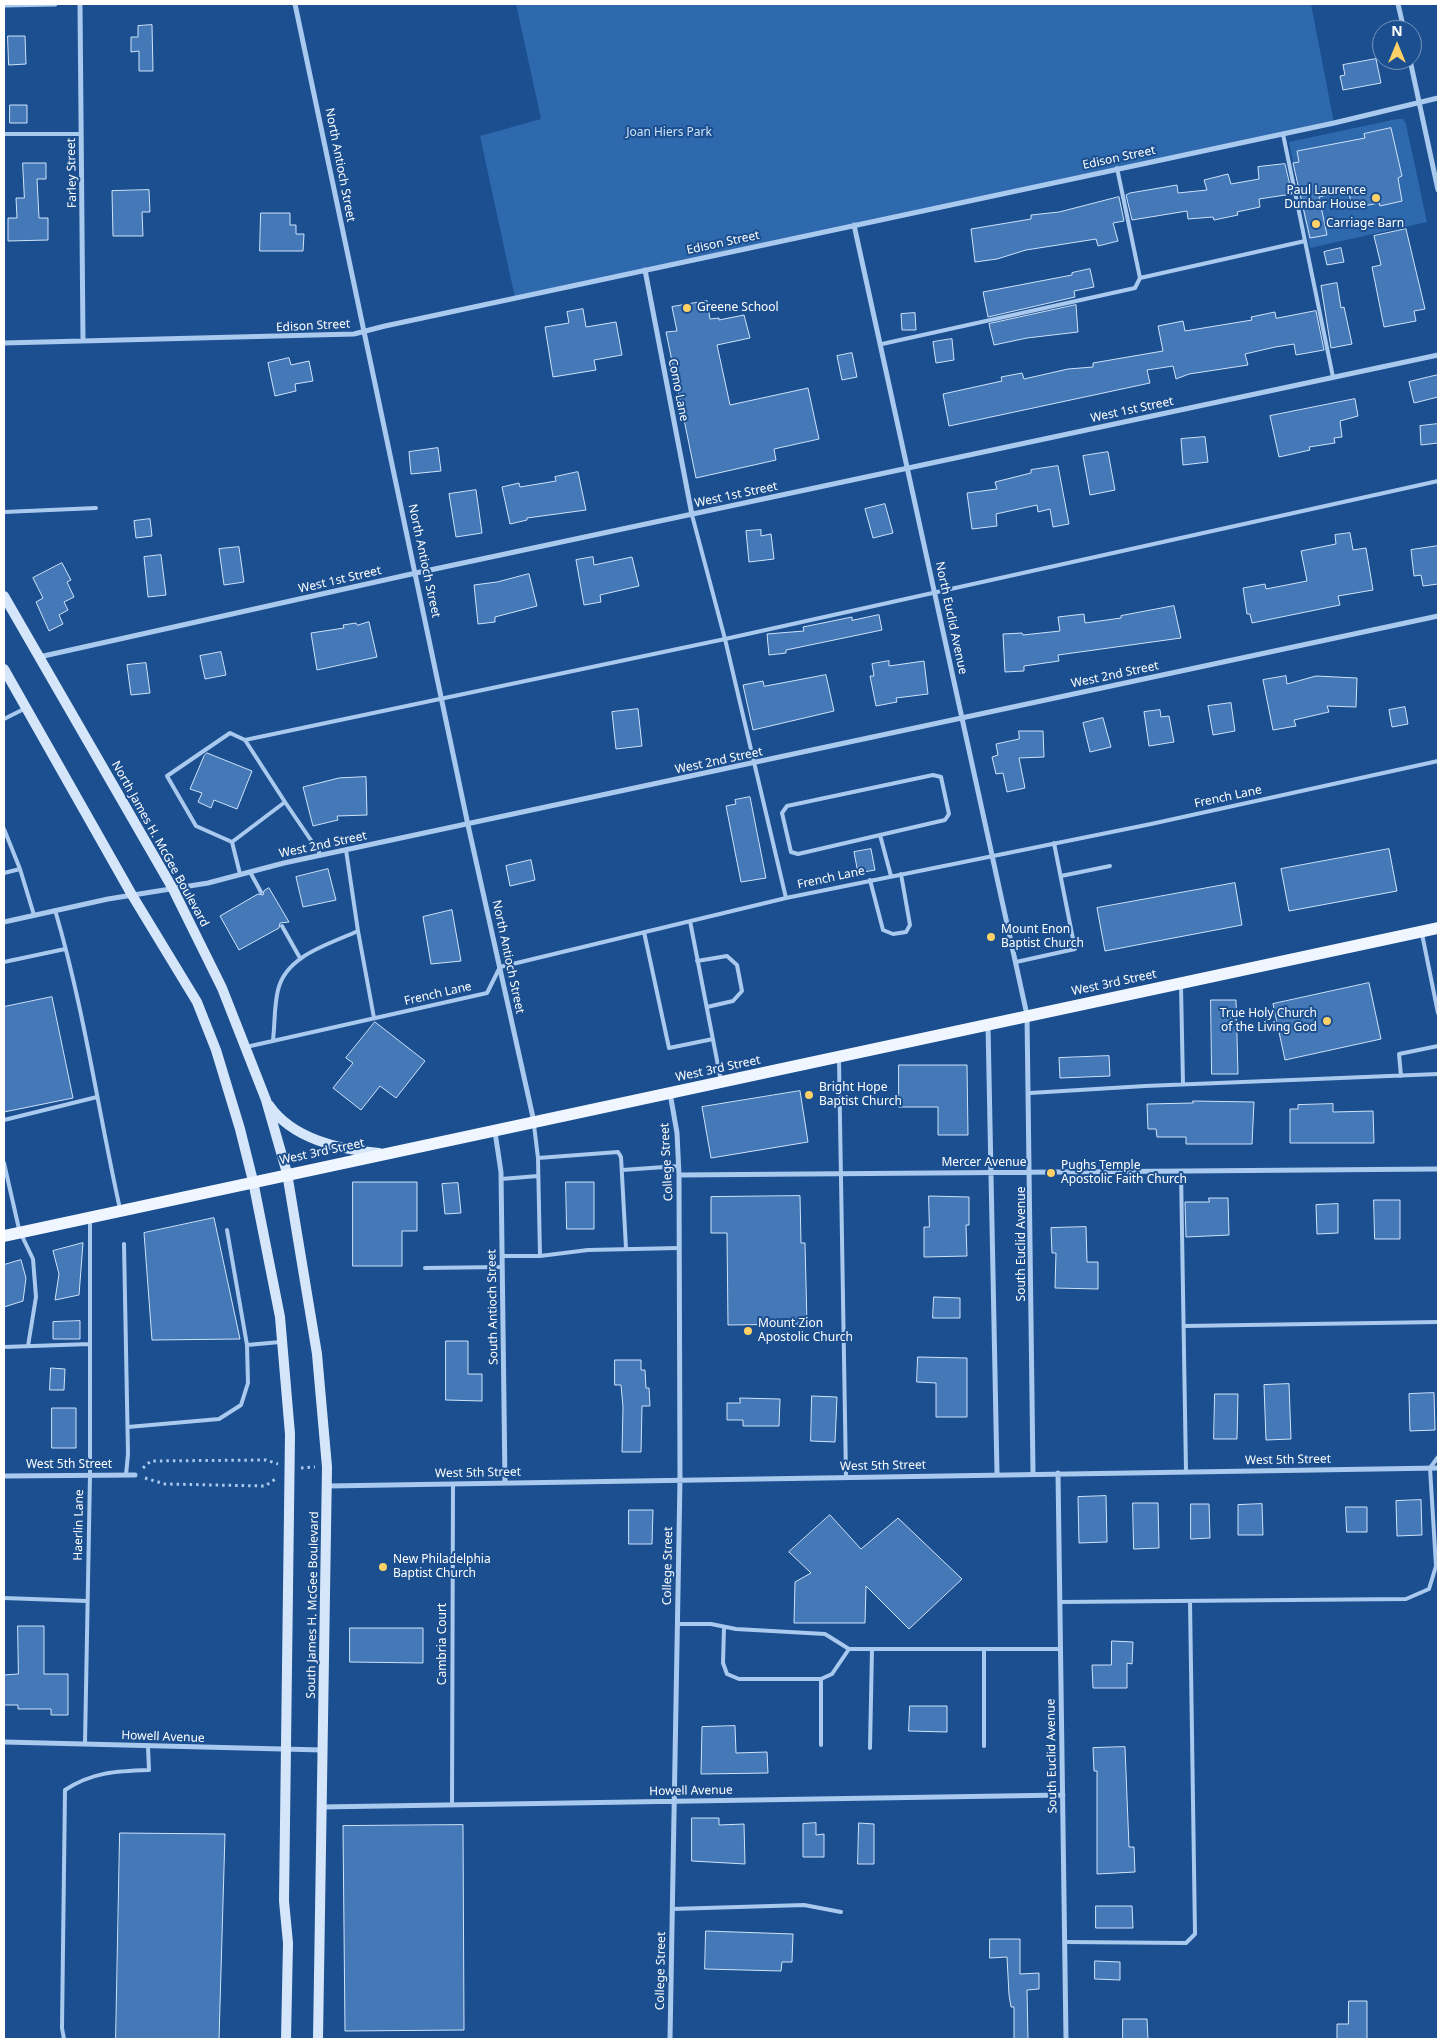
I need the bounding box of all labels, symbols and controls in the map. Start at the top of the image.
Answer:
north arrow [1372,20,1422,70]
text: N [1391,21,1403,40]
street label: North Antioch Street [322,107,358,223]
park label: Joan Hiers Park [626,126,712,140]
street label: Farley Street [64,138,80,208]
street label: Edison Street [1081,143,1157,173]
place label: Paul Laurence Dunbar House [1284,184,1366,212]
marker: Paul Laurence Dunbar House [1370,192,1382,204]
place label: Carriage Barn [1326,217,1404,231]
marker: Carriage Barn [1310,218,1322,230]
street label: Edison Street [685,228,761,258]
place label: Greene School [697,301,779,315]
marker: Greene School [681,302,693,314]
street label: Edison Street [276,317,350,335]
street label: Como Lane [665,357,691,423]
street label: West 1st Street [1089,394,1175,426]
street label: West 1st Street [693,479,779,511]
street label: North Antioch Street [405,503,443,619]
street label: North Euclid Avenue [932,560,970,676]
street label: West 1st Street [297,563,383,597]
street label: West 2nd Street [1070,659,1160,691]
street label: West 2nd Street [674,745,764,777]
street label: North James H. McGee Boulevard [108,759,212,929]
street label: French Lane [1193,783,1263,811]
street label: West 2nd Street [278,829,368,861]
street label: French Lane [796,864,866,892]
street label: North Antioch Street [489,899,527,1015]
place label: Mount Enon Baptist Church [1001,923,1084,951]
marker: Mount Enon Baptist Church [985,931,997,943]
street label: West 3rd Street [1070,967,1158,999]
street label: French Lane [403,979,473,1009]
place label: True Holy Church of the Living God [1220,1007,1317,1035]
marker: True Holy Church of the Living God [1321,1015,1333,1027]
street label: West 3rd Street [674,1053,762,1085]
place label: Bright Hope Baptist Church [819,1081,902,1109]
marker: Bright Hope Baptist Church [803,1089,815,1101]
street label: College Street [658,1122,676,1202]
street label: West 3rd Street [278,1136,366,1168]
street label: Mercer Avenue [941,1156,1027,1170]
place label: Pughs Temple Apostolic Faith Church [1061,1159,1187,1187]
marker: Pughs Temple Apostolic Faith Church [1045,1167,1057,1179]
street label: South Euclid Avenue [1015,1187,1029,1301]
street label: South Antioch Street [485,1249,501,1365]
place label: Mount Zion Apostolic Church [758,1317,853,1345]
marker: Mount Zion Apostolic Church [742,1325,754,1337]
street label: West 5th Street [1245,1452,1331,1468]
street label: West 5th Street [26,1458,112,1472]
street label: West 5th Street [840,1458,926,1474]
street label: West 5th Street [435,1465,521,1481]
street label: Haerlin Lane [71,1489,87,1561]
street label: South James H. McGee Boulevard [304,1511,322,1699]
street label: College Street [660,1527,676,1605]
place label: New Philadelphia Baptist Church [393,1553,491,1581]
marker: New Philadelphia Baptist Church [377,1561,389,1573]
street label: Cambria Court [436,1603,450,1685]
street label: South Euclid Avenue [1044,1698,1060,1814]
street label: Howell Avenue [121,1728,205,1746]
street label: Howell Avenue [649,1783,733,1799]
street label: College Street [653,1932,669,2010]

